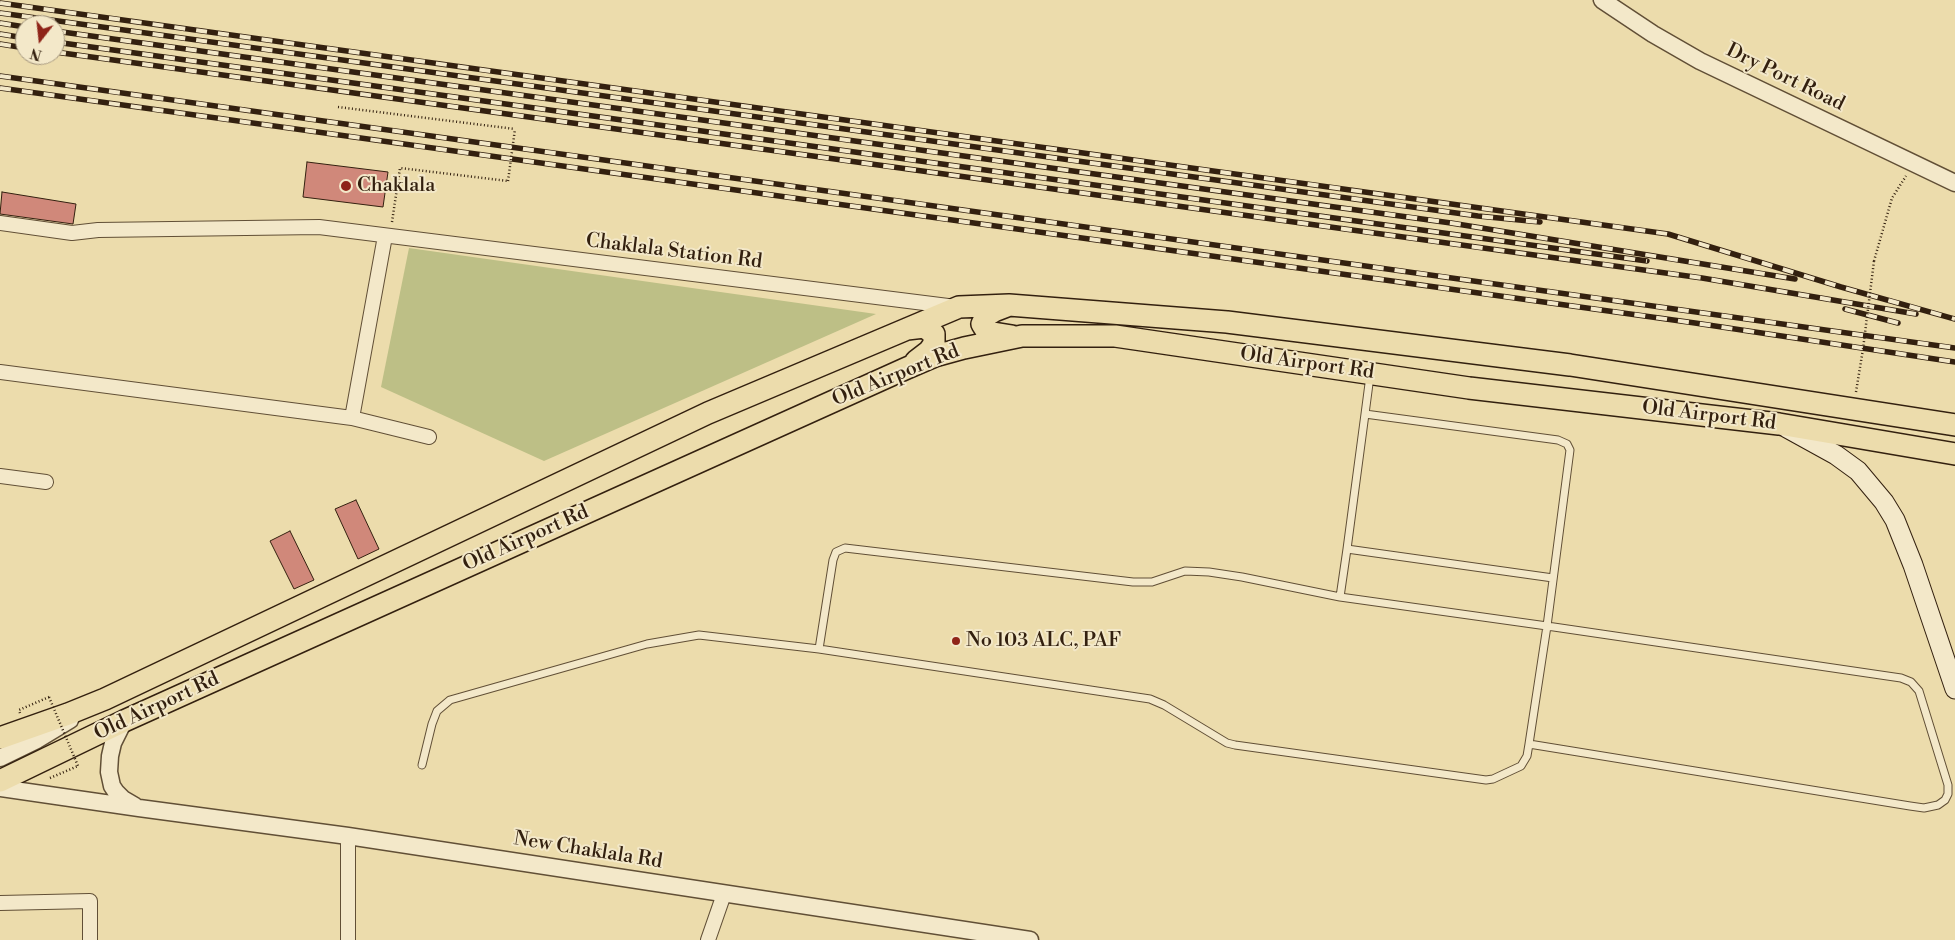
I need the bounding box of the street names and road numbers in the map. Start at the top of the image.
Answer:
street label: Dry Port Road [1722,39,1848,117]
street label: Chaklala Station Rd [584,229,764,275]
street label: Old Airport Rd [829,340,963,412]
street label: Old Airport Rd [1239,343,1375,385]
street label: Old Airport Rd [1641,396,1777,436]
street label: Old Airport Rd [459,501,593,577]
street label: Old Airport Rd [91,668,223,746]
street label: New Chaklala Rd [512,827,664,875]

